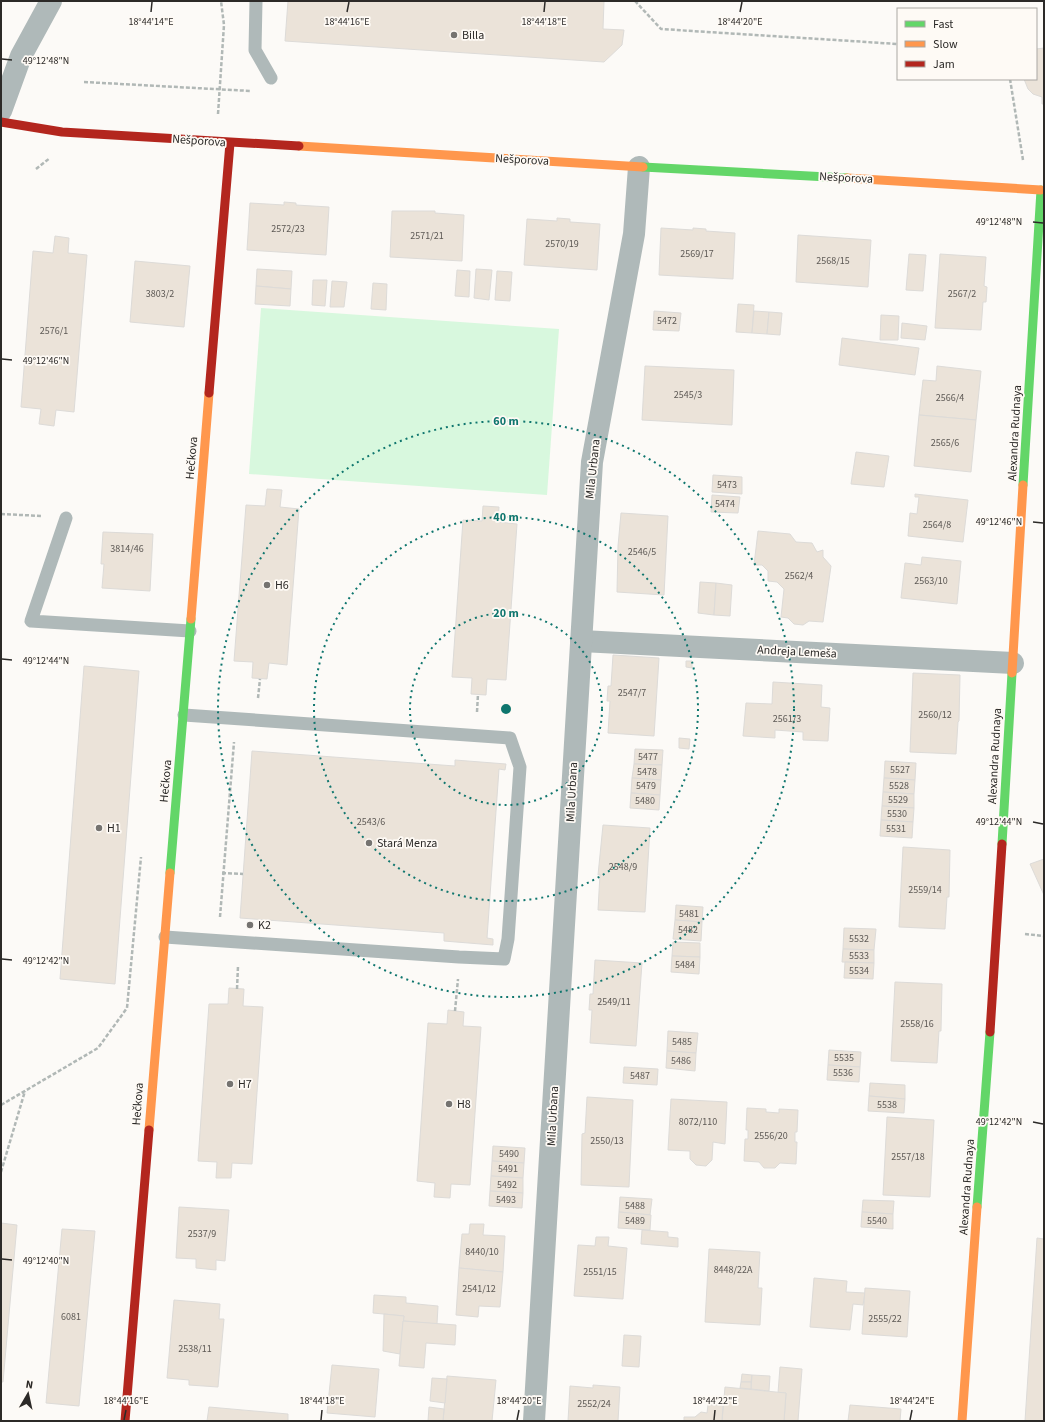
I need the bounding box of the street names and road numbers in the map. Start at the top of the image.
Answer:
street label: Nešporova [172,131,226,151]
street label: Nešporova [495,150,549,170]
street label: Nešporova [819,168,873,188]
street label: Alexandra Rudnaya [1004,384,1026,482]
street label: Hečkova [182,436,202,480]
street label: Mila Urbana [581,438,605,500]
street label: Andreja Lemeša [757,641,837,663]
street label: Alexandra Rudnaya [984,707,1006,805]
street label: Hečkova [156,759,176,803]
street label: Mila Urbana [562,761,582,823]
street label: Hečkova [128,1082,148,1126]
street label: Mila Urbana [543,1085,563,1147]
street label: Alexandra Rudnaya [955,1138,979,1236]

